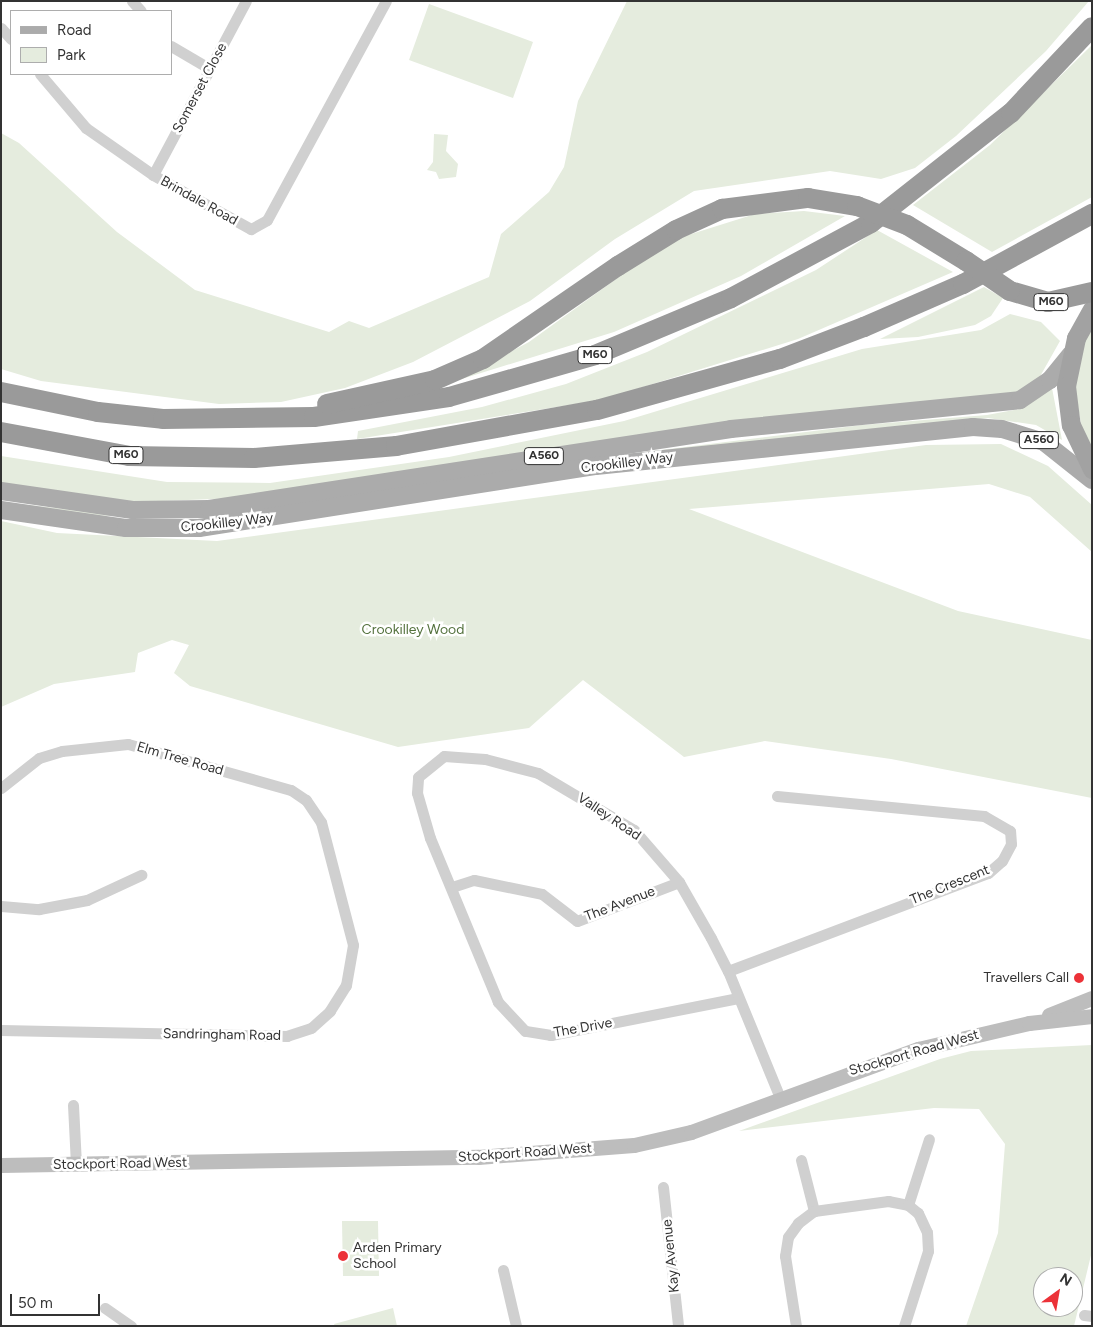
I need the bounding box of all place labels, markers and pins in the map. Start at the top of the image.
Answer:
place label: Travellers Call [983,970,1069,986]
marker: Travellers Call [1073,972,1085,984]
place label: Arden Primary School [353,1240,442,1272]
marker: Arden Primary School [337,1250,349,1262]

